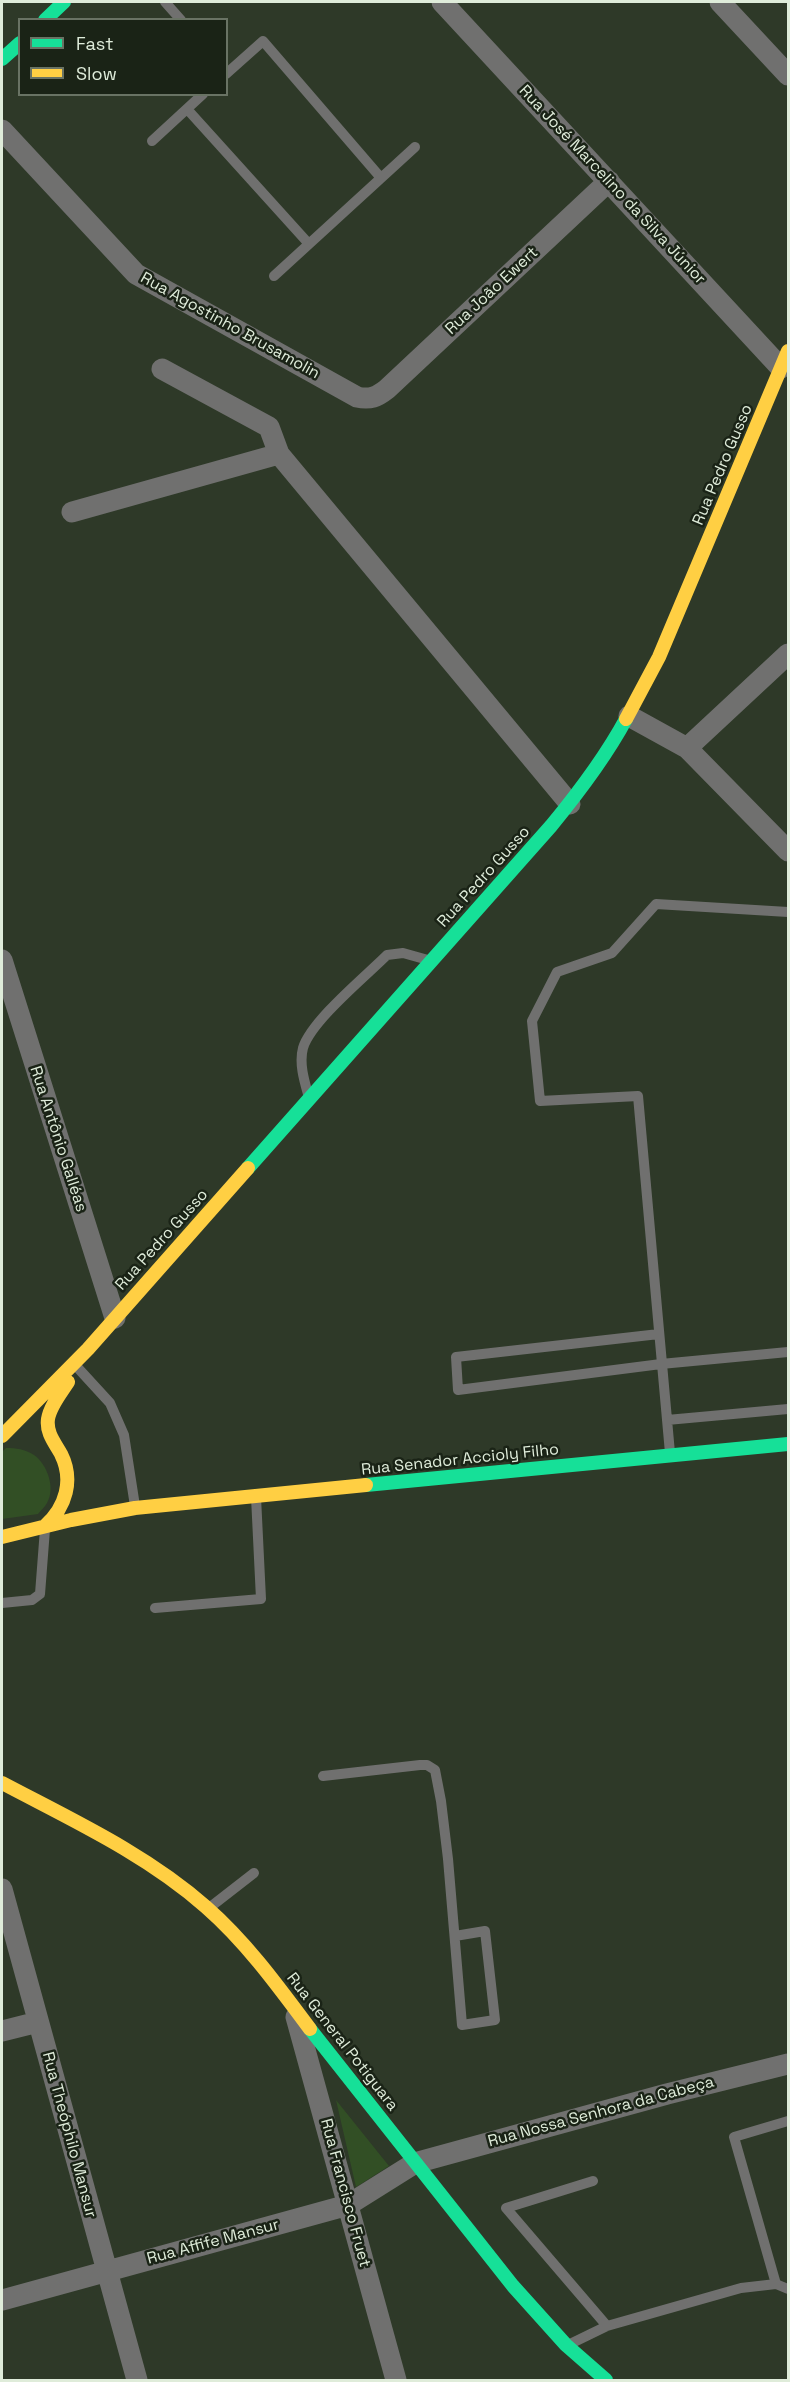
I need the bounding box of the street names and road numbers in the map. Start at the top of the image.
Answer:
street label: Rua José Marcelino da Silva Júnior [515,81,709,289]
street label: Rua João Ewert [442,243,542,339]
street label: Rua Agostinho Brusamolin [137,269,323,383]
street label: Rua Pedro Gusso [689,402,757,528]
street label: Rua Pedro Gusso [434,823,534,931]
street label: Rua Antônio Galléas [25,1064,91,1214]
street label: Rua Pedro Gusso [112,1186,212,1294]
street label: Rua Senador Accioly Filho [360,1440,560,1480]
street label: Rua General Potiguara [282,1969,402,2115]
street label: Rua Theóphilo Mansur [38,2050,100,2220]
street label: Rua Nossa Senhora da Cabeça [486,2073,716,2151]
street label: Rua Francisco Fruet [316,2117,374,2269]
street label: Rua Affife Mansur [145,2215,281,2269]

